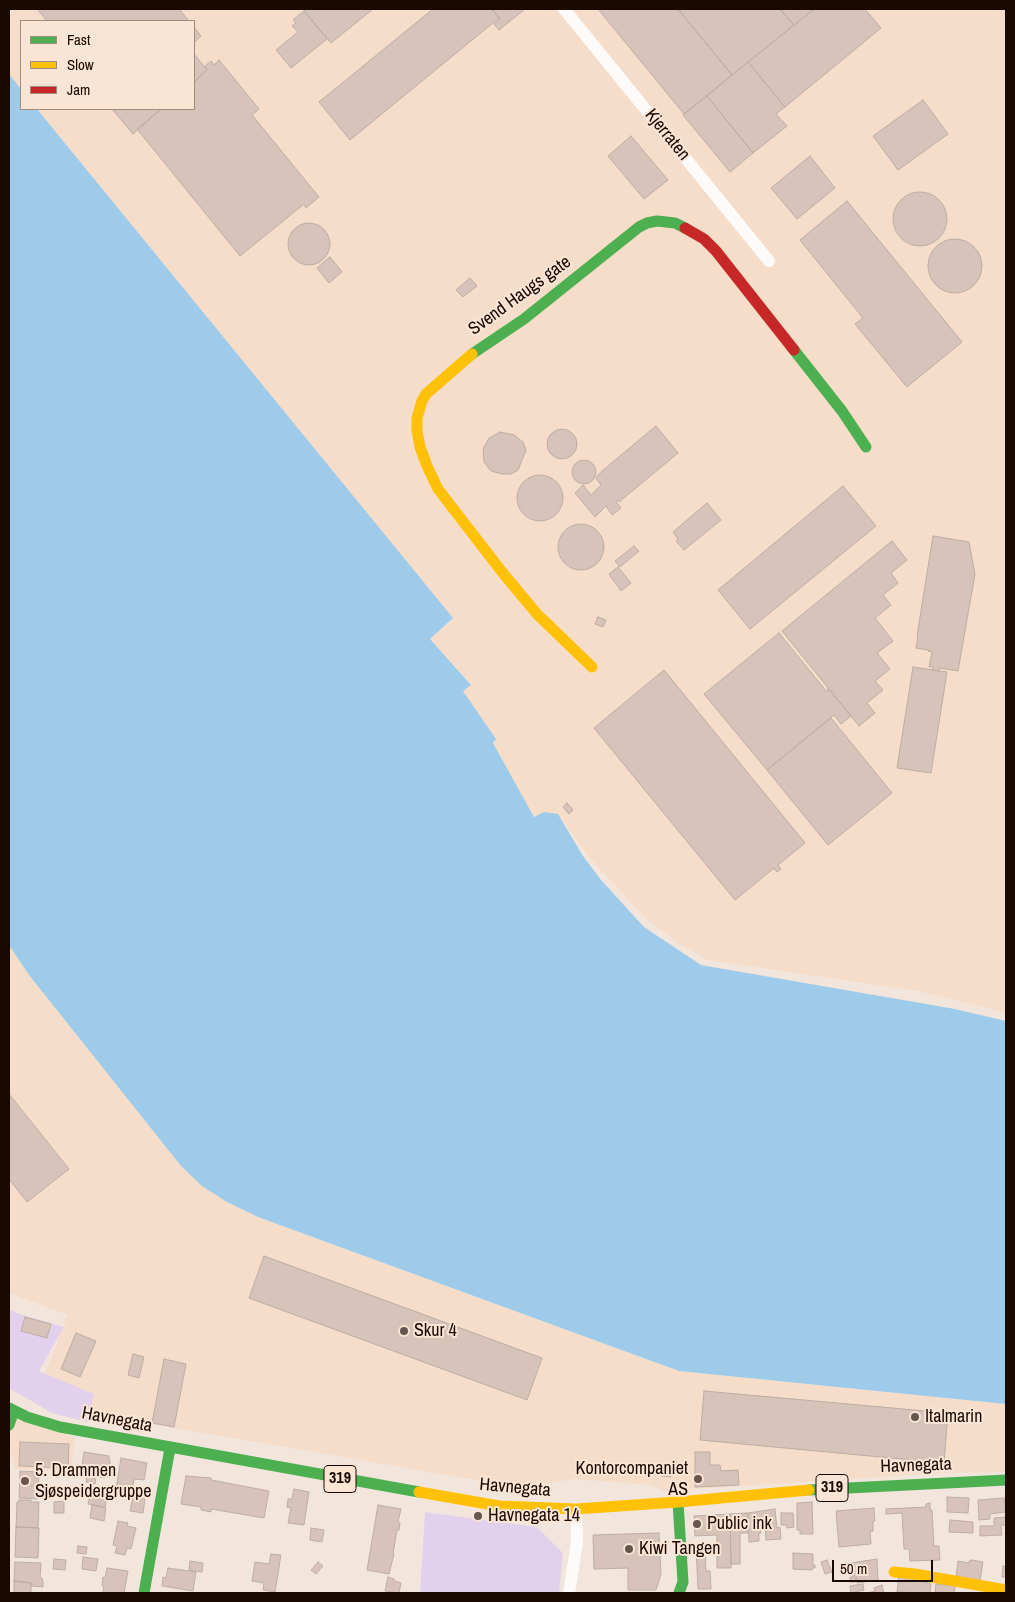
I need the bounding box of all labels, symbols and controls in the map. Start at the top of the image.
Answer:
legend [20,20,195,110]
text: Fast [67,29,90,50]
text: Slow [67,54,94,75]
text: Jam [67,79,90,100]
street label: Kjerraten [640,105,694,165]
street label: Svend Haugs gate [465,252,575,340]
place label: Skur 4 [414,1320,457,1342]
marker: Skur 4 [398,1325,410,1337]
street label: Havnegata [80,1403,154,1437]
place label: Italmarin [925,1406,982,1428]
marker: Italmarin [909,1411,921,1423]
street label: Havnegata [880,1454,952,1478]
place label: Kontorcompaniet AS [576,1458,688,1500]
place label: 5. Drammen Sjøspeidergruppe [35,1460,152,1502]
road number: 319 [324,1466,356,1492]
marker: Kontorcompaniet AS [692,1473,704,1485]
street label: Havnegata [479,1474,551,1502]
marker: 5. Drammen Sjøspeidergruppe [19,1475,31,1487]
road number: 319 [816,1475,848,1502]
place label: Havnegata 14 [488,1505,580,1527]
marker: Havnegata 14 [472,1510,484,1522]
place label: Public ink [707,1513,772,1535]
marker: Public ink [691,1518,703,1530]
place label: Kiwi Tangen [639,1538,721,1560]
marker: Kiwi Tangen [623,1543,635,1555]
scale bar [835,1550,936,1582]
text: 50 m [840,1558,867,1579]

